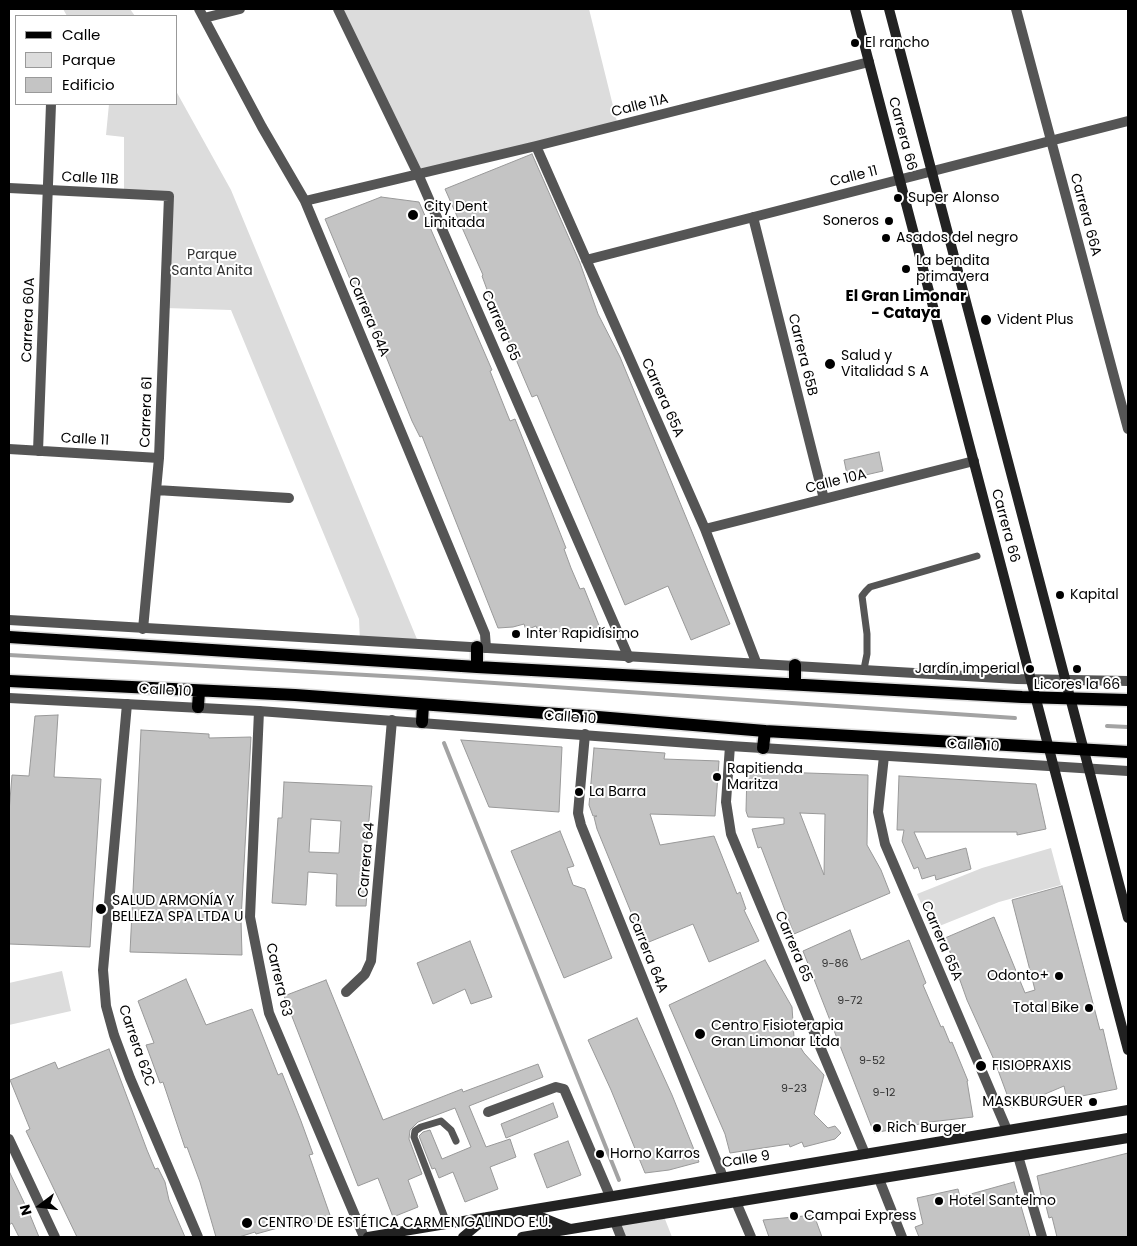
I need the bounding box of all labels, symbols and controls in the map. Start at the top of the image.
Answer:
legend [15,15,178,105]
text: Calle [62,24,100,45]
place label: El rancho [865,35,929,51]
marker: El rancho [849,37,861,49]
text: Parque [62,49,115,70]
text: Edificio [62,74,115,95]
street label: Calle 11A [610,91,670,121]
street label: Carrera 66 [884,95,920,173]
street label: Calle 11 [828,163,880,191]
street label: Calle 11B [61,169,119,189]
street label: Carrera 66A [1066,172,1104,258]
place label: Super Alonso [908,190,999,206]
marker: Super Alonso [892,192,904,204]
place label: City Dent Limitada [424,199,488,232]
marker: City Dent Limitada [406,208,420,222]
place label: Soneros [823,213,879,229]
marker: Soneros [883,215,895,227]
place label: Asados del negro [896,230,1018,246]
marker: Asados del negro [880,232,892,244]
park label: Parque Santa Anita [171,247,253,280]
place label: La bendita primavera [916,253,990,286]
marker: La bendita primavera [900,263,912,275]
street label: Carrera 64A [344,275,392,359]
street label: Carrera 60A [19,277,39,363]
street label: Carrera 65 [477,288,523,364]
district label: El Gran Limonar - Cataya [846,288,966,323]
street label: Carrera 65B [784,312,820,398]
place label: Vident Plus [997,312,1074,328]
marker: Vident Plus [979,313,993,327]
place label: Salud y Vitalidad S A [841,348,929,381]
street label: Carrera 65A [637,356,687,440]
marker: Salud y Vitalidad S A [823,357,837,371]
street label: Carrera 61 [137,376,157,448]
street label: Calle 11 [60,430,110,450]
street label: Calle 10A [804,466,868,498]
street label: Carrera 66 [987,487,1023,565]
place label: Kapital [1070,587,1119,603]
marker: Kapital [1054,589,1066,601]
place label: Inter Rapidísimo [526,626,639,642]
marker: Inter Rapidísimo [510,628,522,640]
place label: Jardín imperial [915,661,1020,677]
marker: Jardín imperial [1024,663,1036,675]
marker: Licores la 66 [1071,663,1083,675]
place label: Licores la 66 [1034,677,1120,693]
street label: Calle 10 [138,681,192,701]
street label: Calle 10 [543,708,597,728]
street label: Calle 10 [946,736,1000,756]
place label: Rapitienda Maritza [727,761,803,794]
marker: Rapitienda Maritza [711,771,723,783]
place label: La Barra [589,784,646,800]
marker: La Barra [573,786,585,798]
street label: Carrera 64 [355,822,379,898]
place label: SALUD ARMONÍA Y BELLEZA SPA LTDA U [112,893,243,926]
street label: Carrera 65A [917,899,965,983]
marker: SALUD ARMONÍA Y BELLEZA SPA LTDA U [94,902,108,916]
street label: Carrera 65 [771,909,815,985]
street label: Carrera 64A [623,910,671,996]
street label: Carrera 63 [261,942,295,1018]
house number: 9-86 [822,957,848,971]
place label: Odonto+ [987,968,1049,984]
marker: Odonto+ [1053,970,1065,982]
house number: 9-72 [837,994,863,1008]
place label: Total Bike [1013,1000,1079,1016]
marker: Total Bike [1083,1002,1095,1014]
street label: Carrera 62C [114,1003,158,1089]
place label: Centro Fisioterapia Gran Limonar Ltda [711,1018,844,1050]
marker: Centro Fisioterapia Gran Limonar Ltda [693,1027,707,1041]
house number: 9-52 [859,1054,885,1068]
place label: FISIOPRAXIS [992,1058,1072,1074]
marker: FISIOPRAXIS [974,1059,988,1073]
house number: 9-23 [781,1082,807,1096]
house number: 9-12 [873,1086,895,1100]
place label: MASKBURGUER [982,1094,1083,1110]
marker: MASKBURGUER [1087,1096,1099,1108]
place label: Rich Burger [887,1120,966,1136]
marker: Rich Burger [871,1122,883,1134]
place label: Horno Karros [610,1146,700,1162]
marker: Horno Karros [594,1148,606,1160]
street label: Calle 9 [721,1148,771,1172]
north arrow [15,1181,65,1231]
place label: Hotel Santelmo [949,1193,1056,1209]
marker: Hotel Santelmo [933,1195,945,1207]
text: N [14,1202,37,1218]
place label: Campai Express [804,1208,917,1224]
marker: Campai Express [788,1210,800,1222]
place label: CENTRO DE ESTÉTICA CARMEN GALINDO E.U. [258,1215,551,1231]
marker: CENTRO DE ESTÉTICA CARMEN GALINDO E.U. [240,1216,254,1230]

